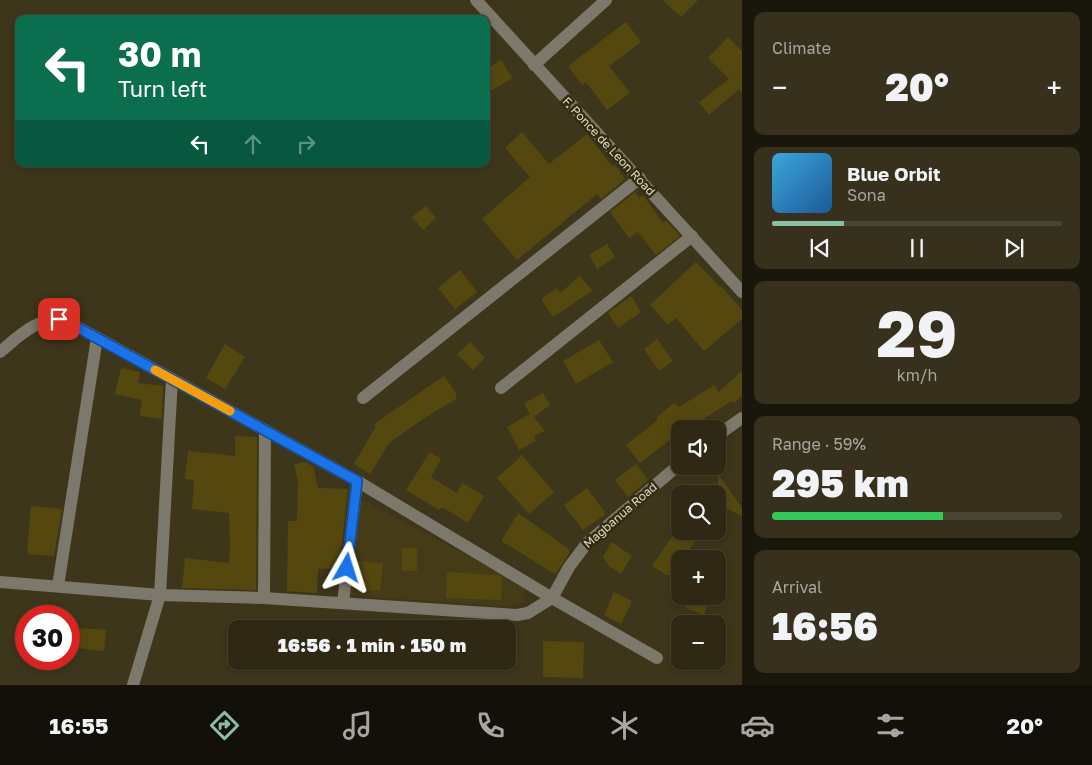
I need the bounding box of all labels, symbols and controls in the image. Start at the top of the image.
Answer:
text: 30 m [118,33,201,75]
icon: left [35,35,100,100]
text: Climate [772,38,831,58]
text: 20° [885,64,949,109]
text: − [772,71,787,104]
text: + [1047,71,1062,104]
text: Turn left [118,75,207,102]
street label: F. Ponce de Leon Road [559,94,659,198]
icon: left [186,130,214,158]
icon: ahead [239,130,267,158]
icon: right [292,130,320,158]
text: Blue Orbit [847,162,941,185]
text: Sona [847,185,886,205]
icon: previous [806,234,834,262]
icon: pause [903,234,931,262]
icon: next [1000,234,1028,262]
text: 29 [877,293,957,371]
pin [38,298,80,340]
icon: arrive [45,305,73,333]
text: km/h [897,365,937,385]
map controls [671,420,726,670]
button: sound [671,420,726,475]
text: Range · 59% [772,434,866,454]
text: 295 km [772,460,909,505]
street label: Magbanua Road [580,479,660,551]
button: search [671,485,726,540]
position arrow [320,541,372,593]
button: + [671,550,726,605]
text: Arrival [772,577,822,597]
text: 16:56 [772,603,878,648]
speed limit sign: 30 [15,605,80,670]
button: − [671,615,726,670]
text: 16:56 · 1 min · 150 m [278,633,466,656]
icon: directions [207,708,242,743]
icon: music [340,708,375,743]
icon: phone [473,708,508,743]
icon: climate [607,708,642,743]
icon: car [740,708,775,743]
icon: filters [873,708,908,743]
text: 16:55 [49,712,108,739]
text: 20° [1007,712,1043,739]

